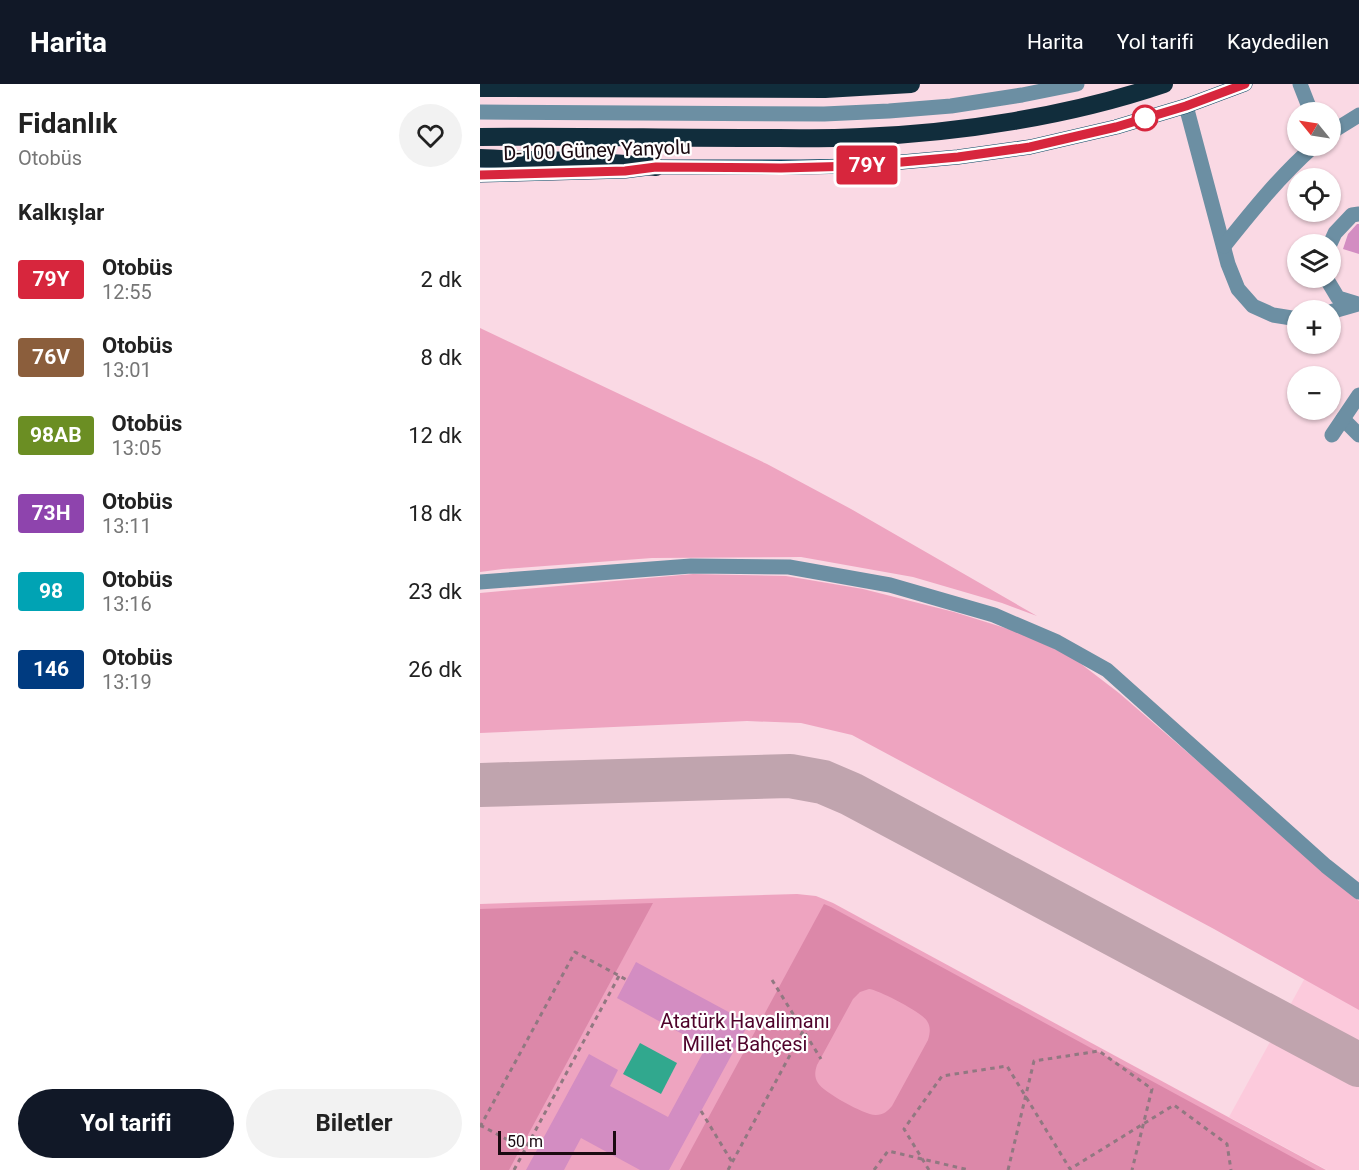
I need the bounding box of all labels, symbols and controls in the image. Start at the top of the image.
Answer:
text: Harita [30,26,107,59]
text: Harita [1027,30,1084,54]
text: Yol tarifi [1117,30,1194,54]
text: Kaydedilen [1227,30,1329,54]
north arrow [1287,102,1341,156]
map controls [1287,102,1341,420]
button: heart [399,104,462,167]
unlabelled marker [1132,105,1158,131]
text: Fidanlık [18,107,117,140]
street label: D-100 Güney Yanyolu [503,135,691,165]
text: Otobüs [18,146,82,170]
line badge: 79Y [832,146,902,184]
text: 79Y [848,153,886,177]
button: locate [1287,168,1341,222]
text: Kalkışlar [18,200,104,225]
button: layers [1287,234,1341,288]
text: Otobüs [102,255,173,280]
text: 79Y [32,267,70,291]
text: 2 dk [421,267,462,292]
text: 12:55 [102,280,152,304]
button: + [1287,300,1341,354]
text: Otobüs [102,333,173,358]
text: 76V [32,345,70,369]
text: 8 dk [421,345,462,370]
text: 13:01 [102,358,152,382]
button: − [1287,366,1341,420]
text: Otobüs [112,411,182,436]
text: 98AB [30,423,82,447]
text: 12 dk [408,423,462,448]
text: 13:05 [112,436,161,460]
text: Otobüs [102,489,173,514]
text: 73H [32,501,70,525]
text: 18 dk [408,501,462,526]
text: 13:11 [102,514,152,538]
text: Otobüs [102,567,173,592]
text: 98 [39,579,63,603]
text: 23 dk [408,579,462,604]
text: 13:16 [102,592,152,616]
text: Otobüs [102,645,173,670]
text: 146 [33,657,69,681]
text: 26 dk [408,657,462,682]
text: 13:19 [102,670,152,694]
park label: Atatürk Havalimanı Millet Bahçesi [660,1009,830,1056]
button: Yol tarifi [18,1089,234,1158]
button: Biletler [246,1089,462,1158]
scale bar [498,1128,616,1156]
text: 50 m [507,1132,543,1151]

